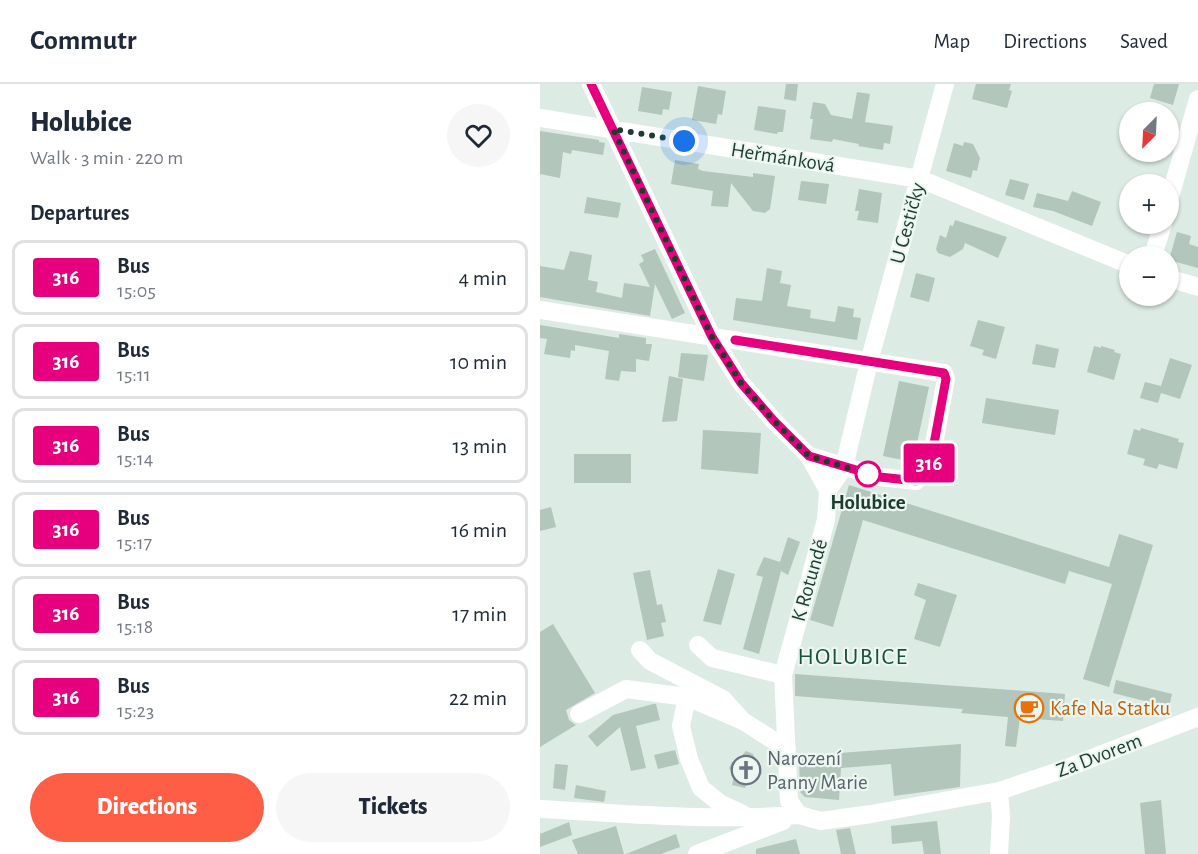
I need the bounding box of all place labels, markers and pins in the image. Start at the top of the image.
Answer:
marker: Holubice [855,461,881,487]
place label: Holubice [830,492,906,513]
cafe icon: Kafe Na Statku [1013,692,1045,724]
place label: Kafe Na Statku [1050,698,1171,719]
place label: Narození Panny Marie [767,748,868,793]
church icon: Narození Panny Marie [730,754,762,786]

